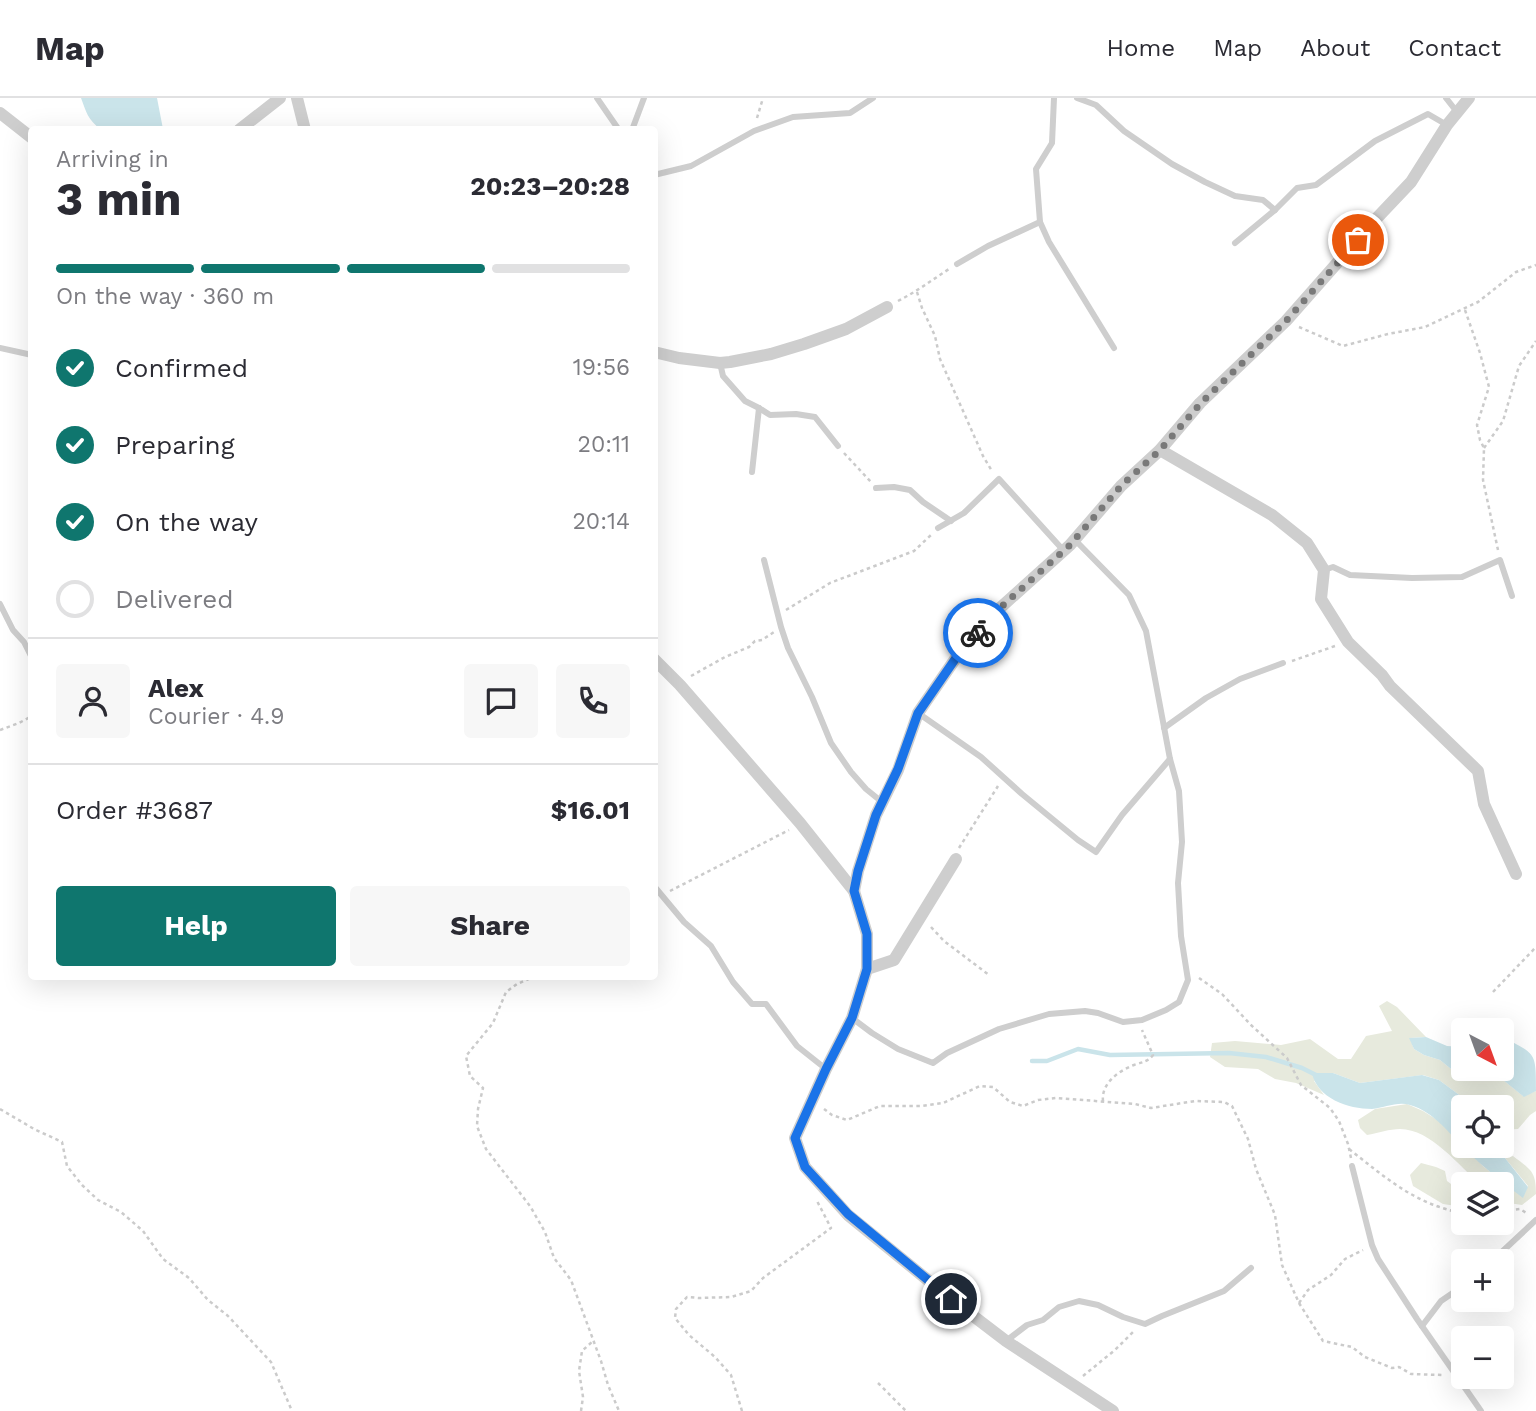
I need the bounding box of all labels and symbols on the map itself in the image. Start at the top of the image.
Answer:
pin [1328,210,1388,270]
courier [943,598,1013,668]
north arrow [1451,1018,1514,1082]
pin [921,1269,981,1329]

